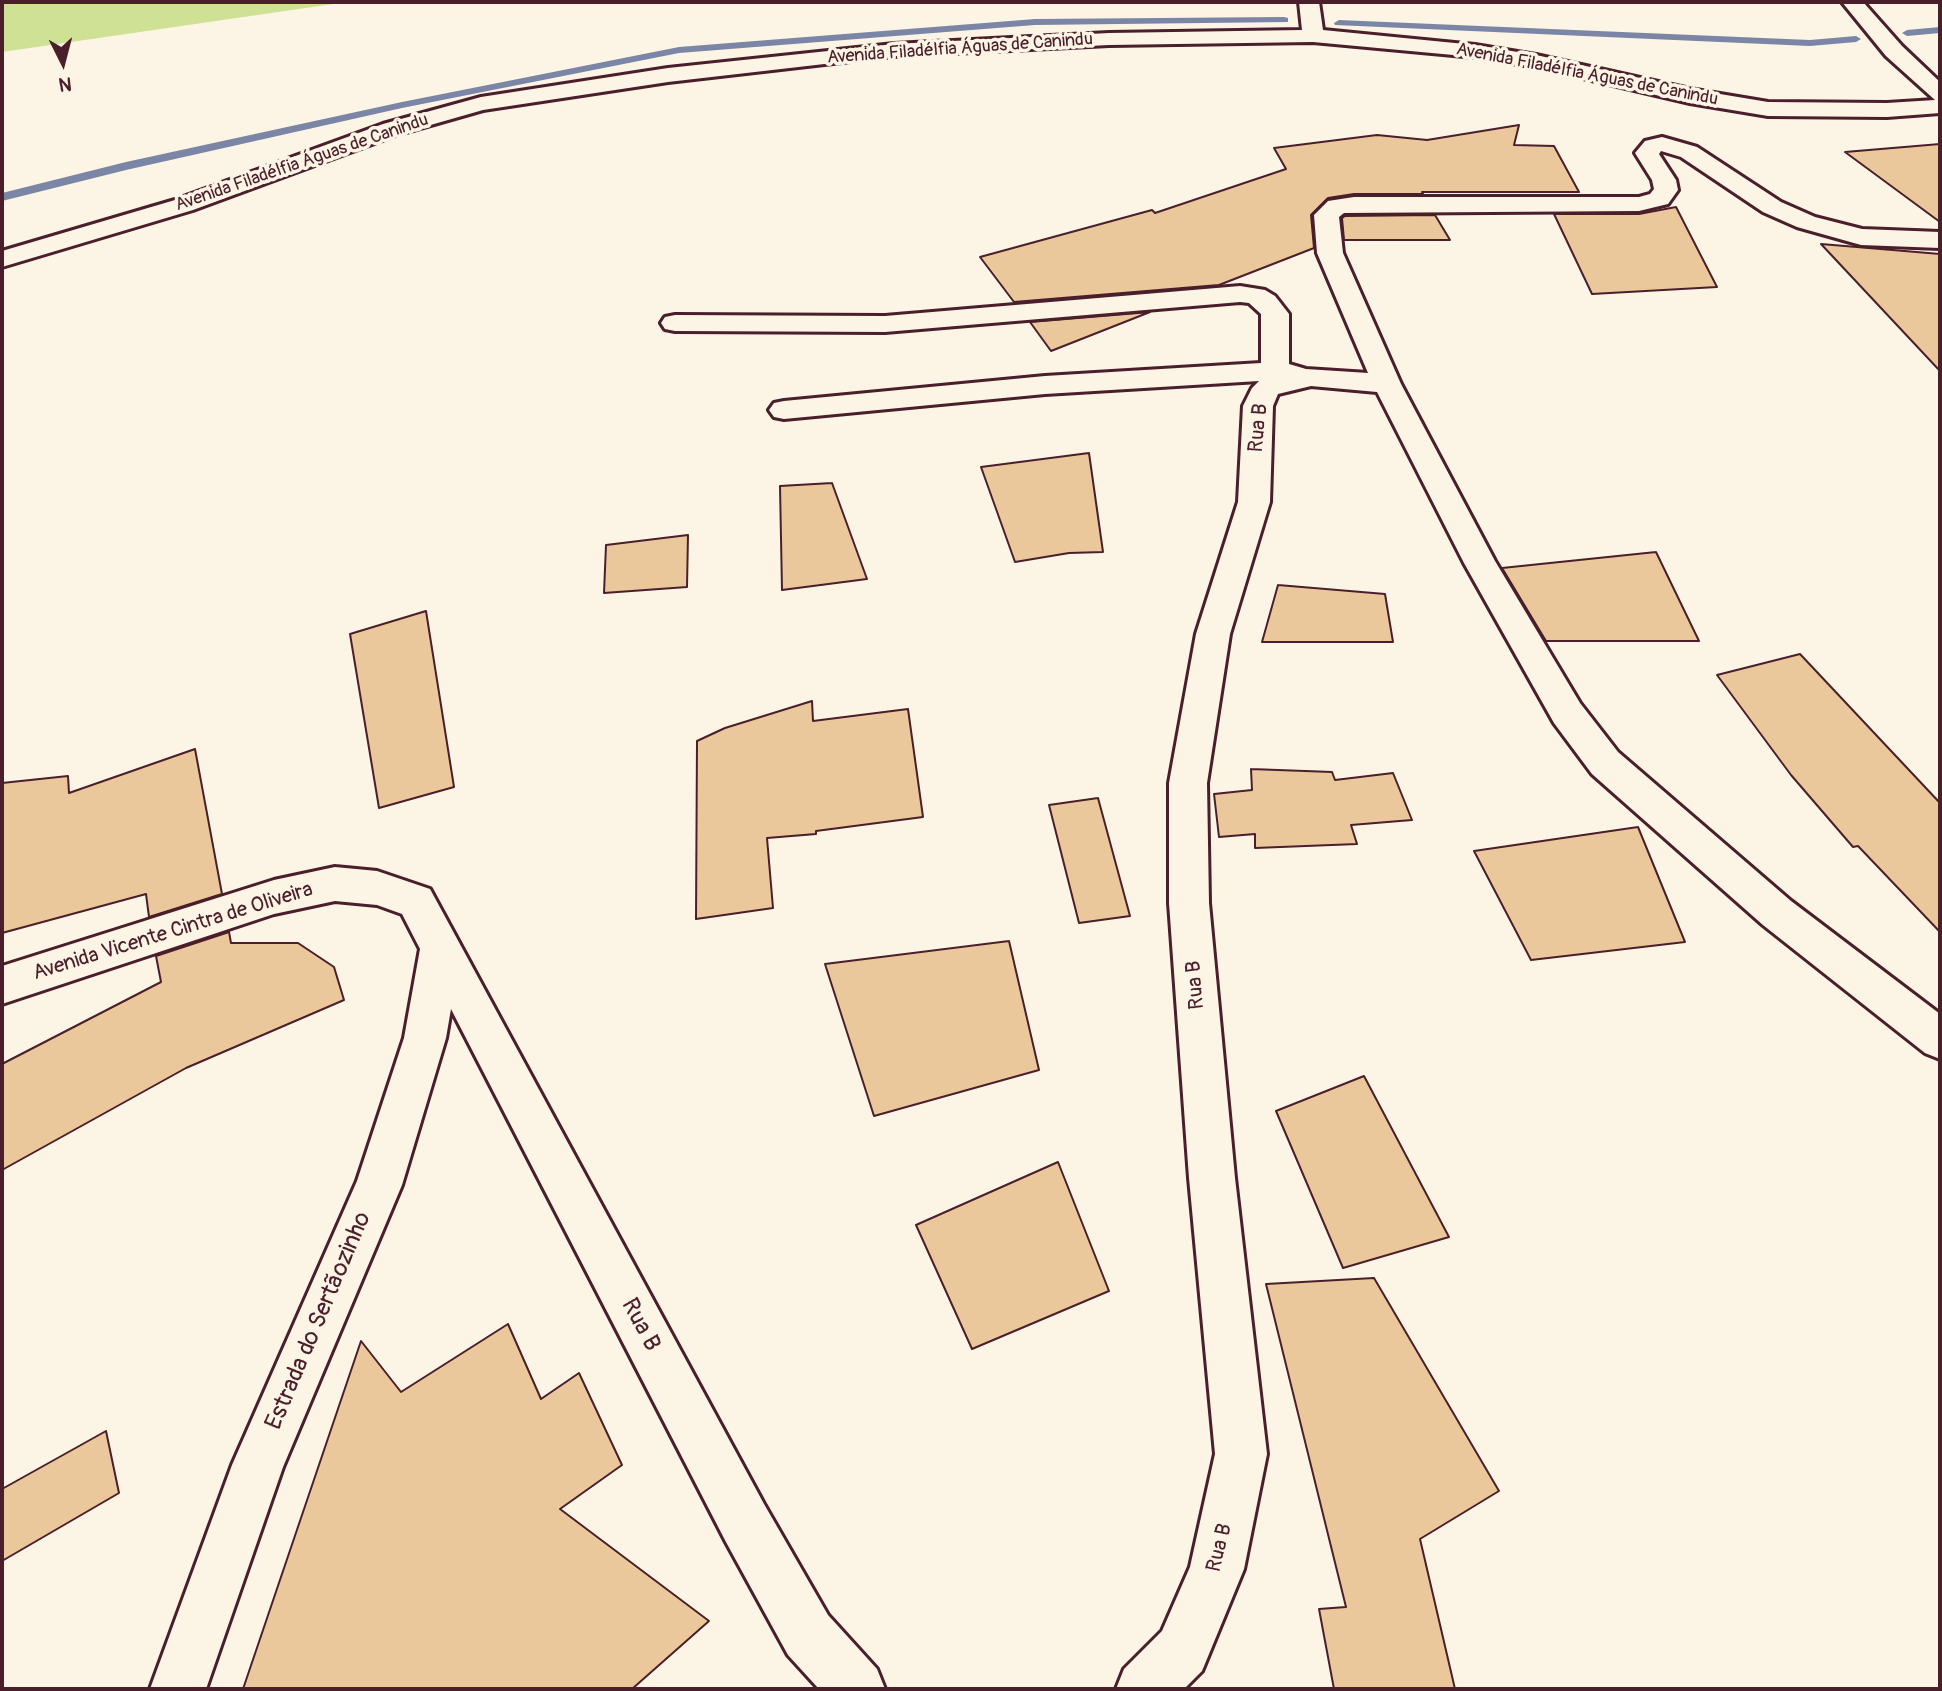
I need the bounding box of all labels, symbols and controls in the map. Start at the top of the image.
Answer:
north arrow [28,28,98,98]
street label: Avenida Filadélfia Águas de Canindu [826,29,1094,69]
street label: Avenida Filadélfia Águas de Canindu [1454,39,1720,111]
text: N [58,71,73,96]
street label: Avenida Filadélfia Águas de Canindu [173,109,431,217]
street label: Rua B [1244,402,1274,454]
street label: Avenida Vicente Cintra de Oliveira [30,877,316,987]
street label: Rua B [1181,960,1211,1010]
street label: Estrada do Sertãozinho [260,1208,378,1434]
street label: Rua B [614,1294,666,1356]
street label: Rua B [1202,1521,1238,1575]

